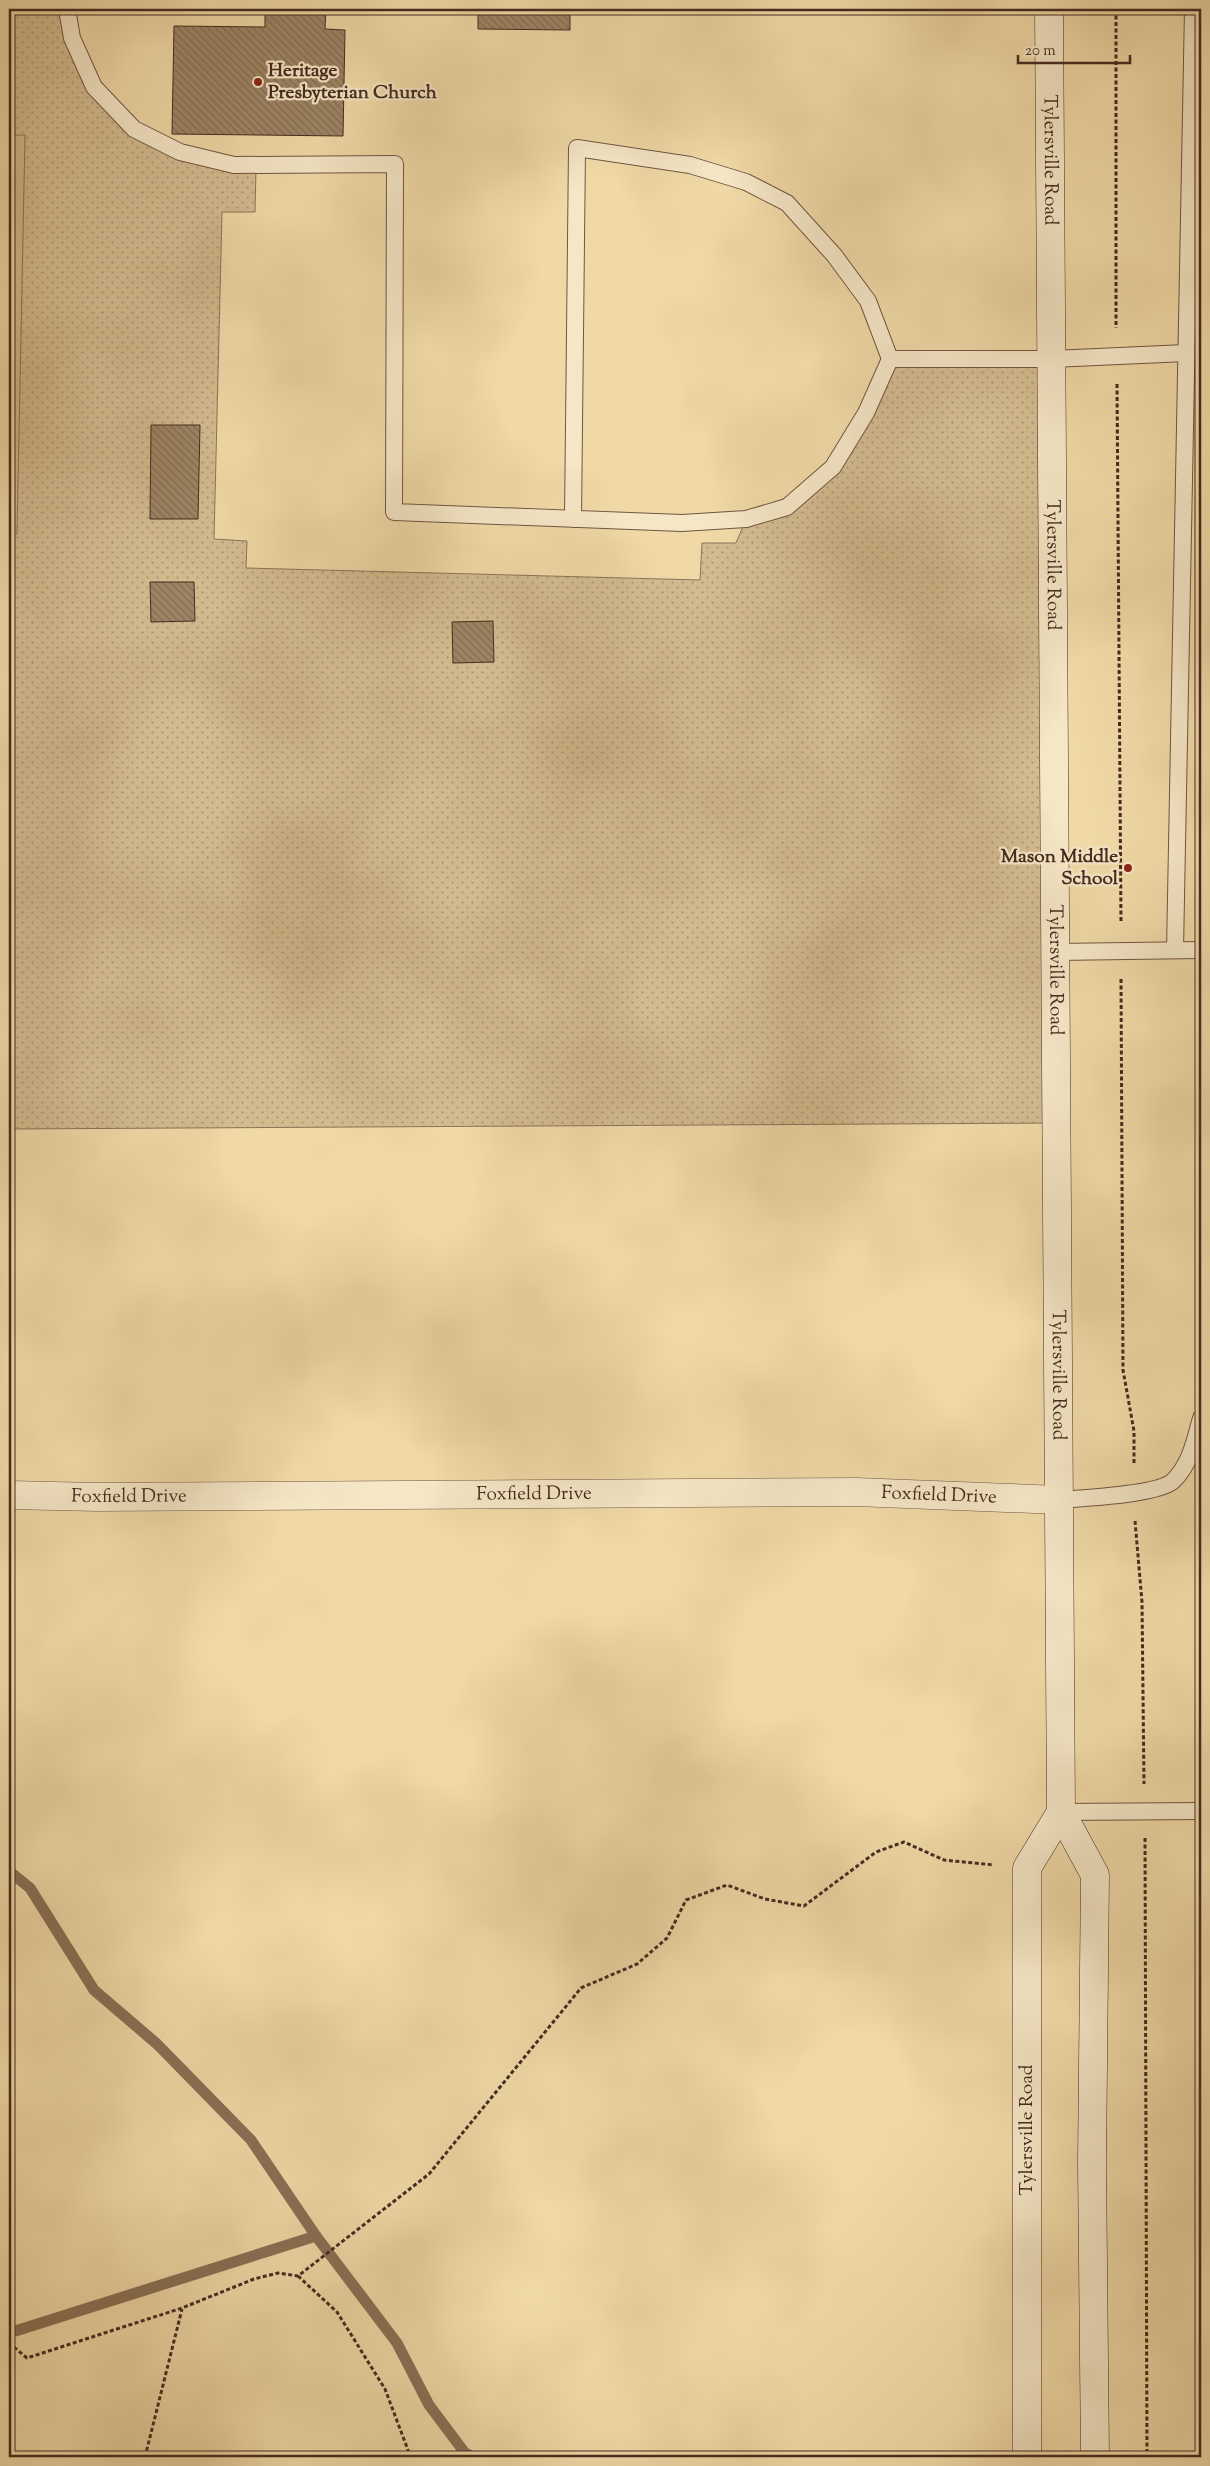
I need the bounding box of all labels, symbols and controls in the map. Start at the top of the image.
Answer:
scale bar [1018,32,1130,64]
text: 20 m [1025,41,1056,62]
place label: Heritage Presbyterian Church [268,58,438,107]
marker: Heritage Presbyterian Church [252,76,264,88]
street label: Tylersville Road [1036,94,1064,226]
street label: Tylersville Road [1039,499,1067,631]
place label: Mason Middle School [1001,844,1119,893]
marker: Mason Middle School [1122,862,1134,874]
street label: Tylersville Road [1041,904,1069,1036]
street label: Tylersville Road [1044,1309,1072,1441]
street label: Foxfield Drive [476,1480,592,1508]
street label: Foxfield Drive [881,1480,997,1511]
street label: Foxfield Drive [71,1483,187,1511]
street label: Tylersville Road [1014,2064,1041,2195]

